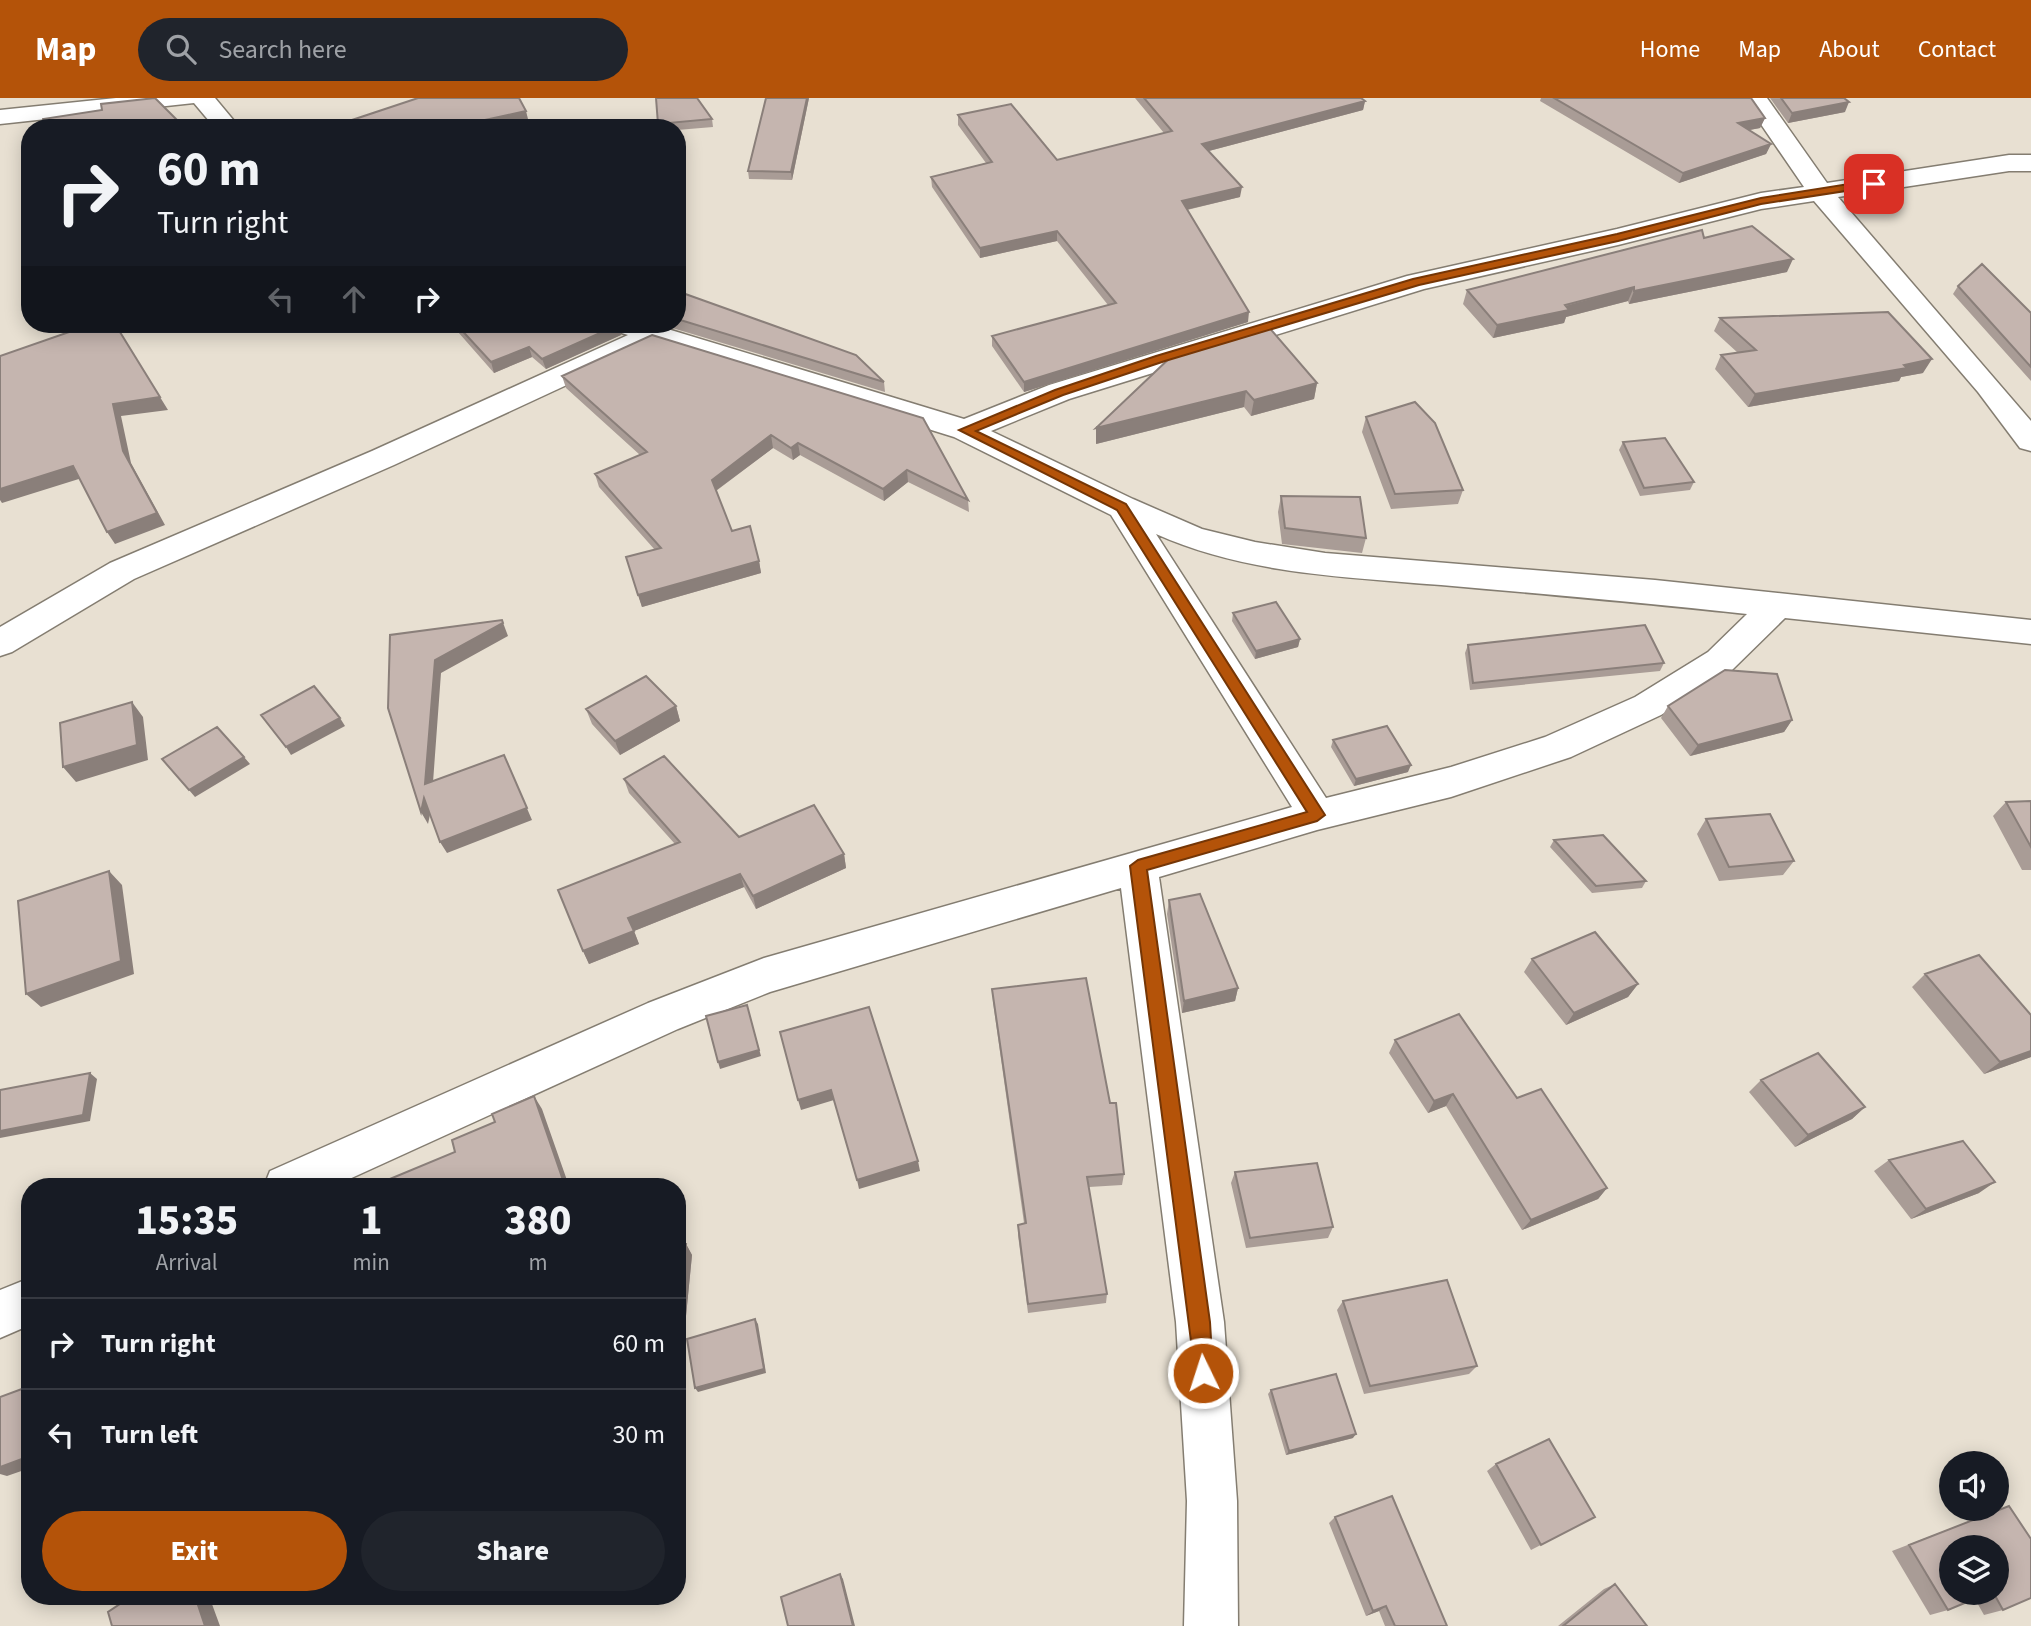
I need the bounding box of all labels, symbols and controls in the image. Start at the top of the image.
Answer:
search box [138,18,628,81]
text: Map [35,26,96,73]
icon: search [162,30,200,68]
text: Search here [218,31,347,68]
text: Home [1640,32,1700,67]
text: Map [1738,32,1781,67]
text: About [1819,32,1880,67]
text: Contact [1918,32,1996,67]
text: 60 m [157,135,261,205]
icon: right [42,147,133,238]
pin [1844,154,1904,214]
icon: arrive [1855,165,1893,203]
text: Turn right [157,200,288,246]
icon: left [262,280,300,318]
icon: ahead [335,280,373,318]
icon: right [408,280,446,318]
text: 15:35 [135,1191,238,1251]
text: 1 [360,1191,382,1251]
text: 380 [504,1191,572,1251]
text: Arrival [156,1246,218,1279]
text: min [353,1246,390,1279]
text: m [528,1246,547,1279]
icon: right [42,1325,80,1363]
text: Turn right [101,1325,216,1362]
text: 60 m [612,1325,665,1362]
position arrow [1166,1336,1240,1410]
icon: left [42,1416,80,1454]
text: Turn left [101,1416,198,1453]
text: 30 m [612,1416,665,1453]
map controls [1939,1451,2009,1605]
button: sound [1939,1451,2009,1521]
button: Exit [42,1511,347,1591]
button: Share [361,1511,665,1591]
button: layers [1939,1535,2009,1605]

